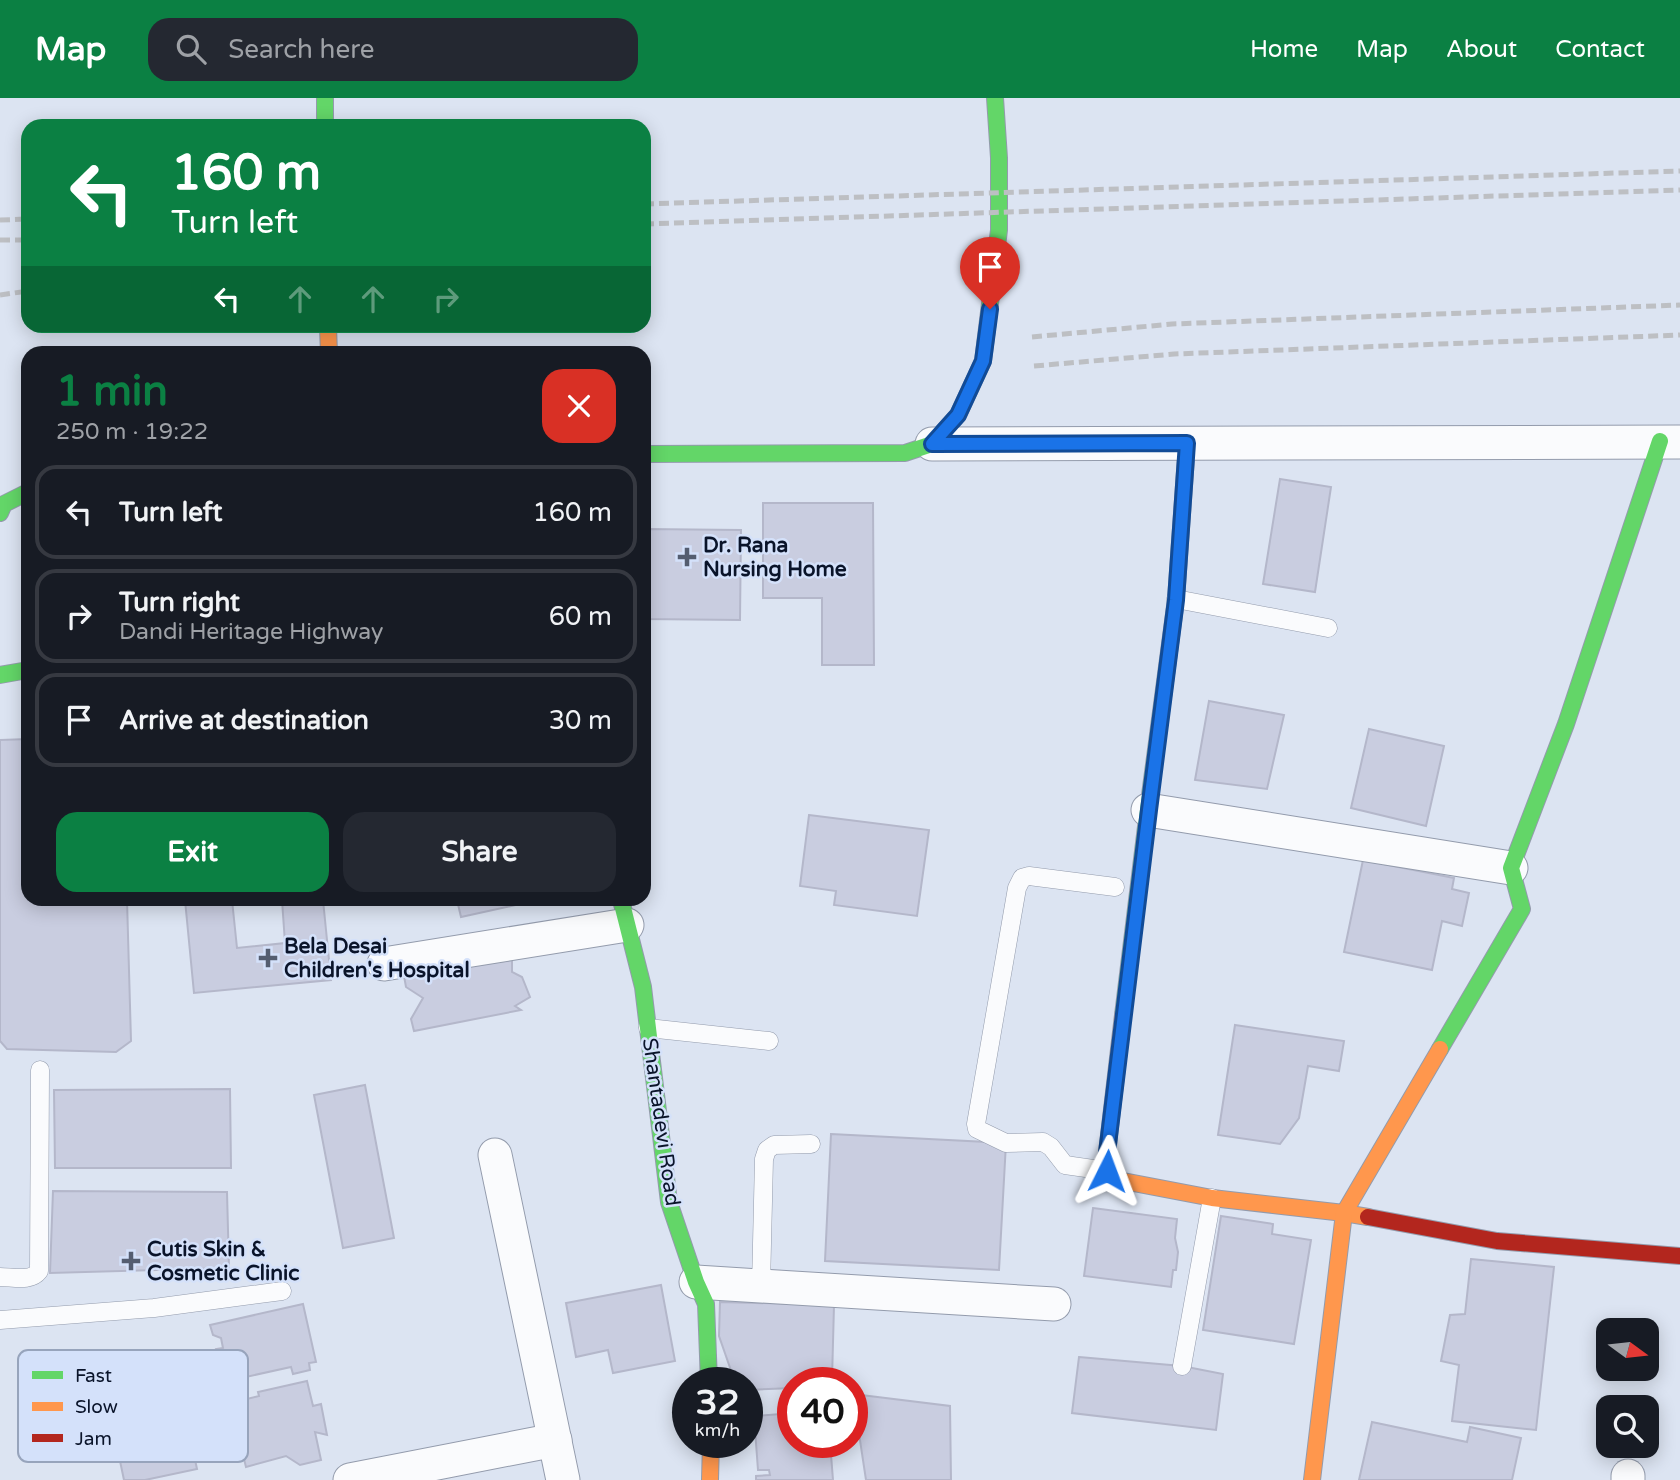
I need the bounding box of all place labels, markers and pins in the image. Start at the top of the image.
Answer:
pin [960,237,1020,309]
place label: Dr. Rana Nursing Home [703,533,847,582]
marker: Dr. Rana Nursing Home [677,547,697,567]
place label: Bela Desai Children's Hospital [284,934,470,983]
marker: Bela Desai Children's Hospital [258,948,278,968]
place label: Cutis Skin & Cosmetic Clinic [147,1237,299,1286]
marker: Cutis Skin & Cosmetic Clinic [121,1251,141,1271]

